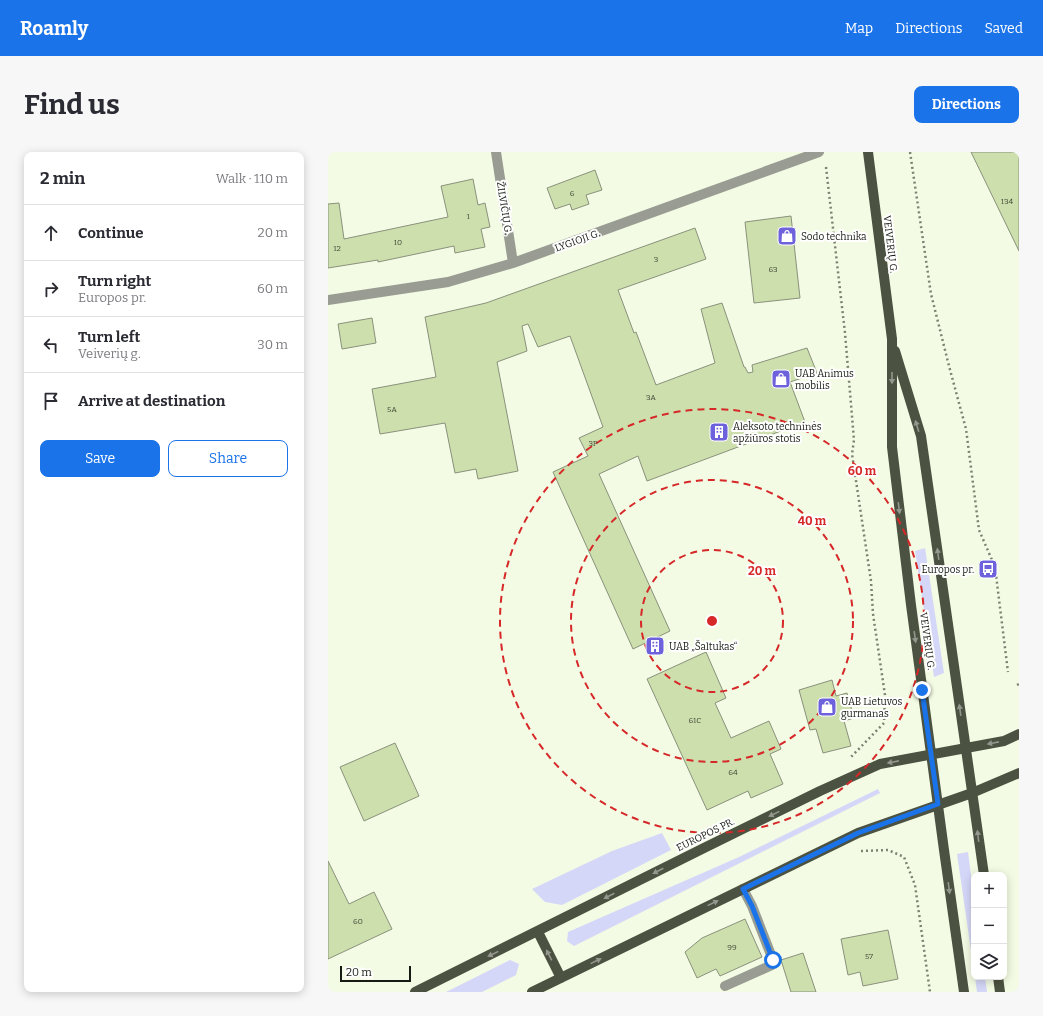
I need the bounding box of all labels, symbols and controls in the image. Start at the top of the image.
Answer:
text: Roamly [20,17,88,40]
text: Map [845,20,873,37]
text: Directions [895,20,963,37]
text: Saved [985,20,1023,37]
button: Directions [914,86,1019,123]
text: Find us [24,88,120,121]
text: 2 min [40,168,85,189]
text: Walk · 110 m [216,171,288,186]
street label: ŽILVIČIŲ G. [494,181,516,235]
house number: 6 [570,189,575,198]
house number: 134 [1001,197,1014,206]
house number: 1 [466,212,470,221]
street label: VEIVERIŲ G. [881,215,899,274]
icon: ahead [40,222,62,244]
text: Continue [78,224,144,242]
text: 20 m [258,225,288,240]
shop icon: Sodo technika [776,225,798,247]
street label: LYGIOJI G. [553,227,602,255]
place label: Sodo technika [801,231,867,243]
house number: 10 [394,238,402,247]
house number: 12 [333,244,341,253]
house number: 3 [654,255,659,264]
house number: 63 [768,265,778,274]
text: Turn right [78,272,151,290]
icon: right [40,278,62,300]
text: 60 m [257,281,288,296]
text: Europos pr. [78,290,146,305]
text: Turn left [78,328,140,346]
icon: left [40,334,62,356]
text: 30 m [257,337,288,352]
text: Veiverių g. [78,346,141,361]
shop icon: UAB Animus mobilis [770,368,792,390]
place label: UAB Animus mobilis [795,368,854,392]
one-way arrow [889,372,895,385]
icon: arrive [40,390,62,412]
text: Arrive at destination [78,392,225,410]
house number: 3A [646,393,656,402]
house number: 5A [387,405,397,414]
one-way arrow [914,419,920,431]
building icon: Aleksoto techninės apžiūros stotis [708,421,730,443]
place label: Aleksoto techninės apžiūros stotis [733,421,822,445]
house number: 3P [588,439,598,448]
button: Save [40,440,160,477]
button: Share [168,440,288,477]
text: 60 m [848,464,877,478]
one-way arrow [896,502,902,514]
text: 40 m [798,514,827,528]
one-way arrow [935,548,941,560]
bus stop icon: Europos pr. [977,558,999,580]
text: 20 m [748,564,777,578]
place label: Europos pr. [921,564,974,576]
street label: VEIVERIŲ G. [917,612,937,671]
centre of rings [705,614,719,628]
one-way arrow [912,631,918,643]
building icon: UAB „Šaltukas“ [644,635,666,657]
place label: UAB „Šaltukas“ [669,639,738,653]
route end [913,681,931,699]
shop icon: UAB Lietuvos gurmanas [816,696,838,718]
place label: UAB Lietuvos gurmanas [841,696,902,720]
one-way arrow [957,704,963,716]
house number: 61C [688,716,702,725]
one-way arrow [987,741,999,747]
one-way arrow [887,759,899,765]
house number: 64 [728,768,738,777]
one-way arrow [769,811,780,817]
street label: EUROPOS PR. [674,816,736,854]
one-way arrow [974,830,981,843]
one-way arrow [652,868,664,875]
map controls [971,872,1007,980]
button: + [971,872,1007,908]
one-way arrow [946,882,952,894]
one-way arrow [603,893,615,899]
one-way arrow [707,900,719,907]
button: − [971,908,1007,944]
house number: 60 [353,917,363,926]
house number: 99 [727,943,737,952]
button: layers [971,944,1007,980]
one-way arrow [546,949,553,960]
one-way arrow [487,951,498,957]
route start [764,951,782,969]
house number: 57 [865,952,873,961]
one-way arrow [590,957,602,964]
scale bar [340,964,411,983]
text: 20 m [346,966,372,979]

